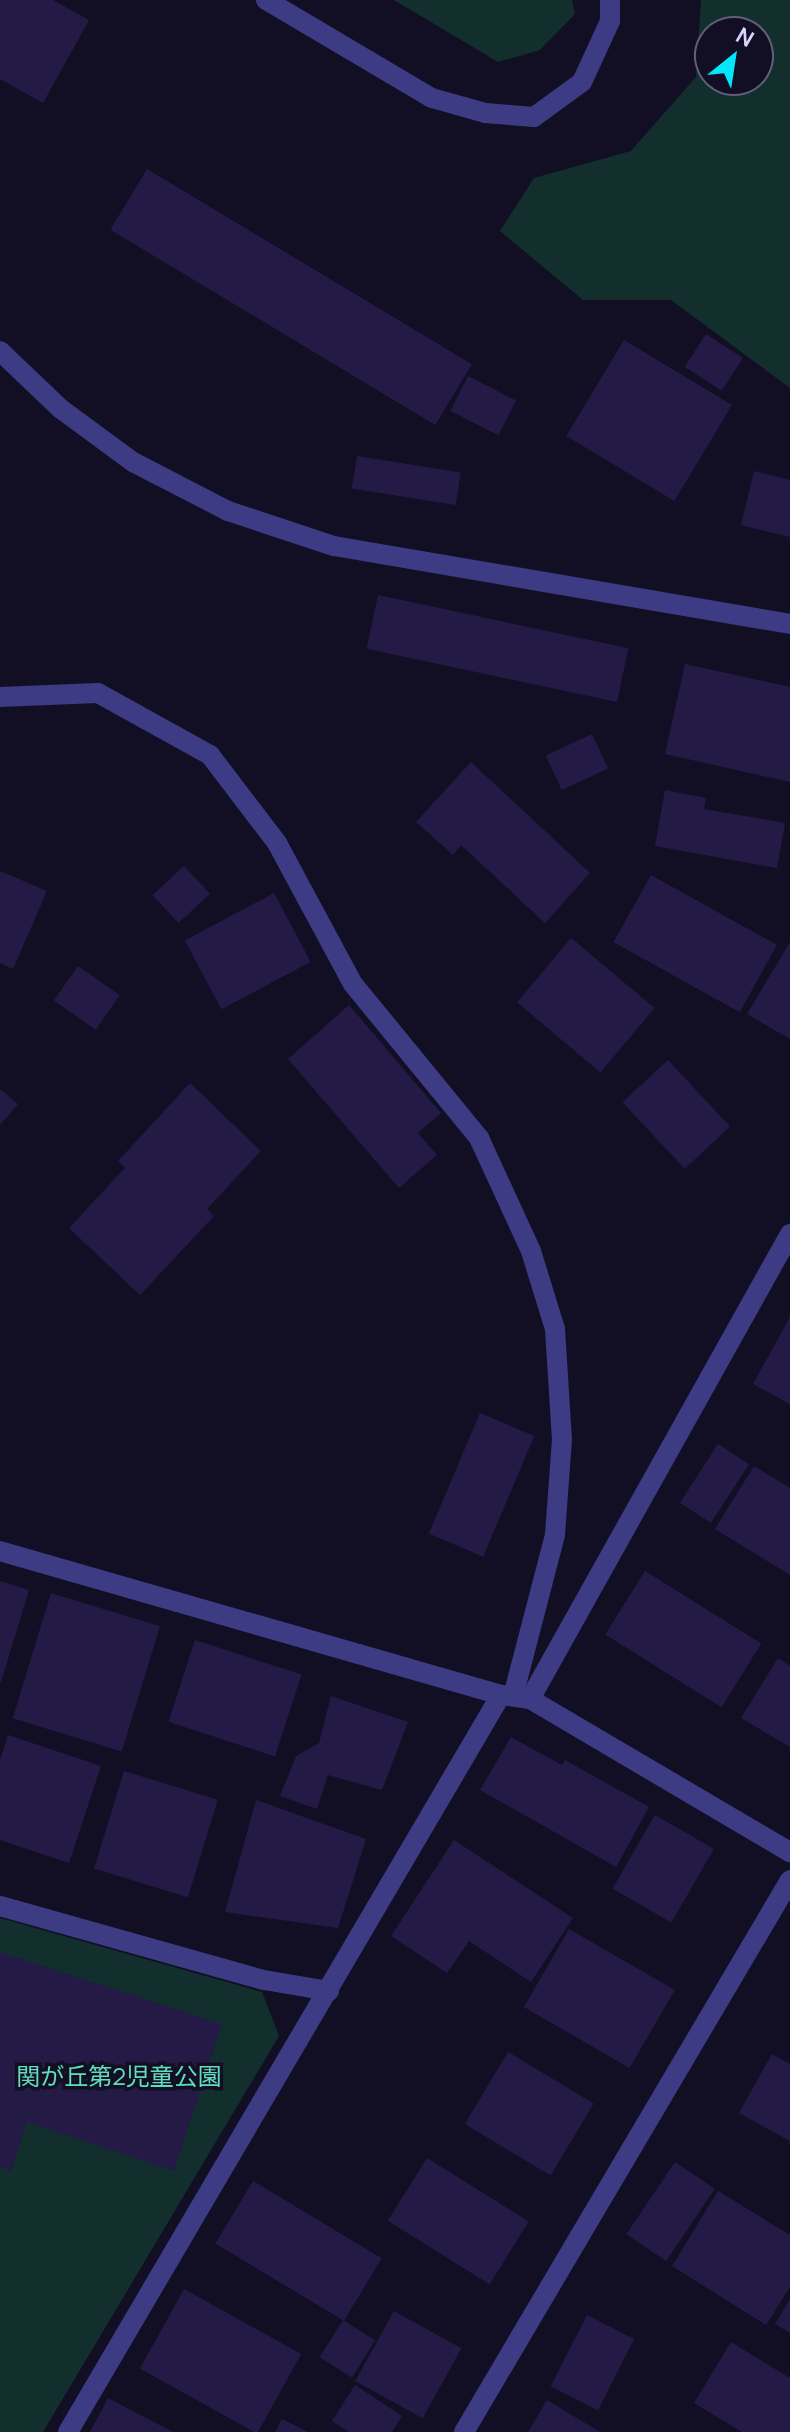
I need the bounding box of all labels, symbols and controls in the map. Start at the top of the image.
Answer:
north arrow [694,16,774,96]
text: N [731,20,759,54]
park label: 関が丘第2児童公園 [16,2062,222,2090]

